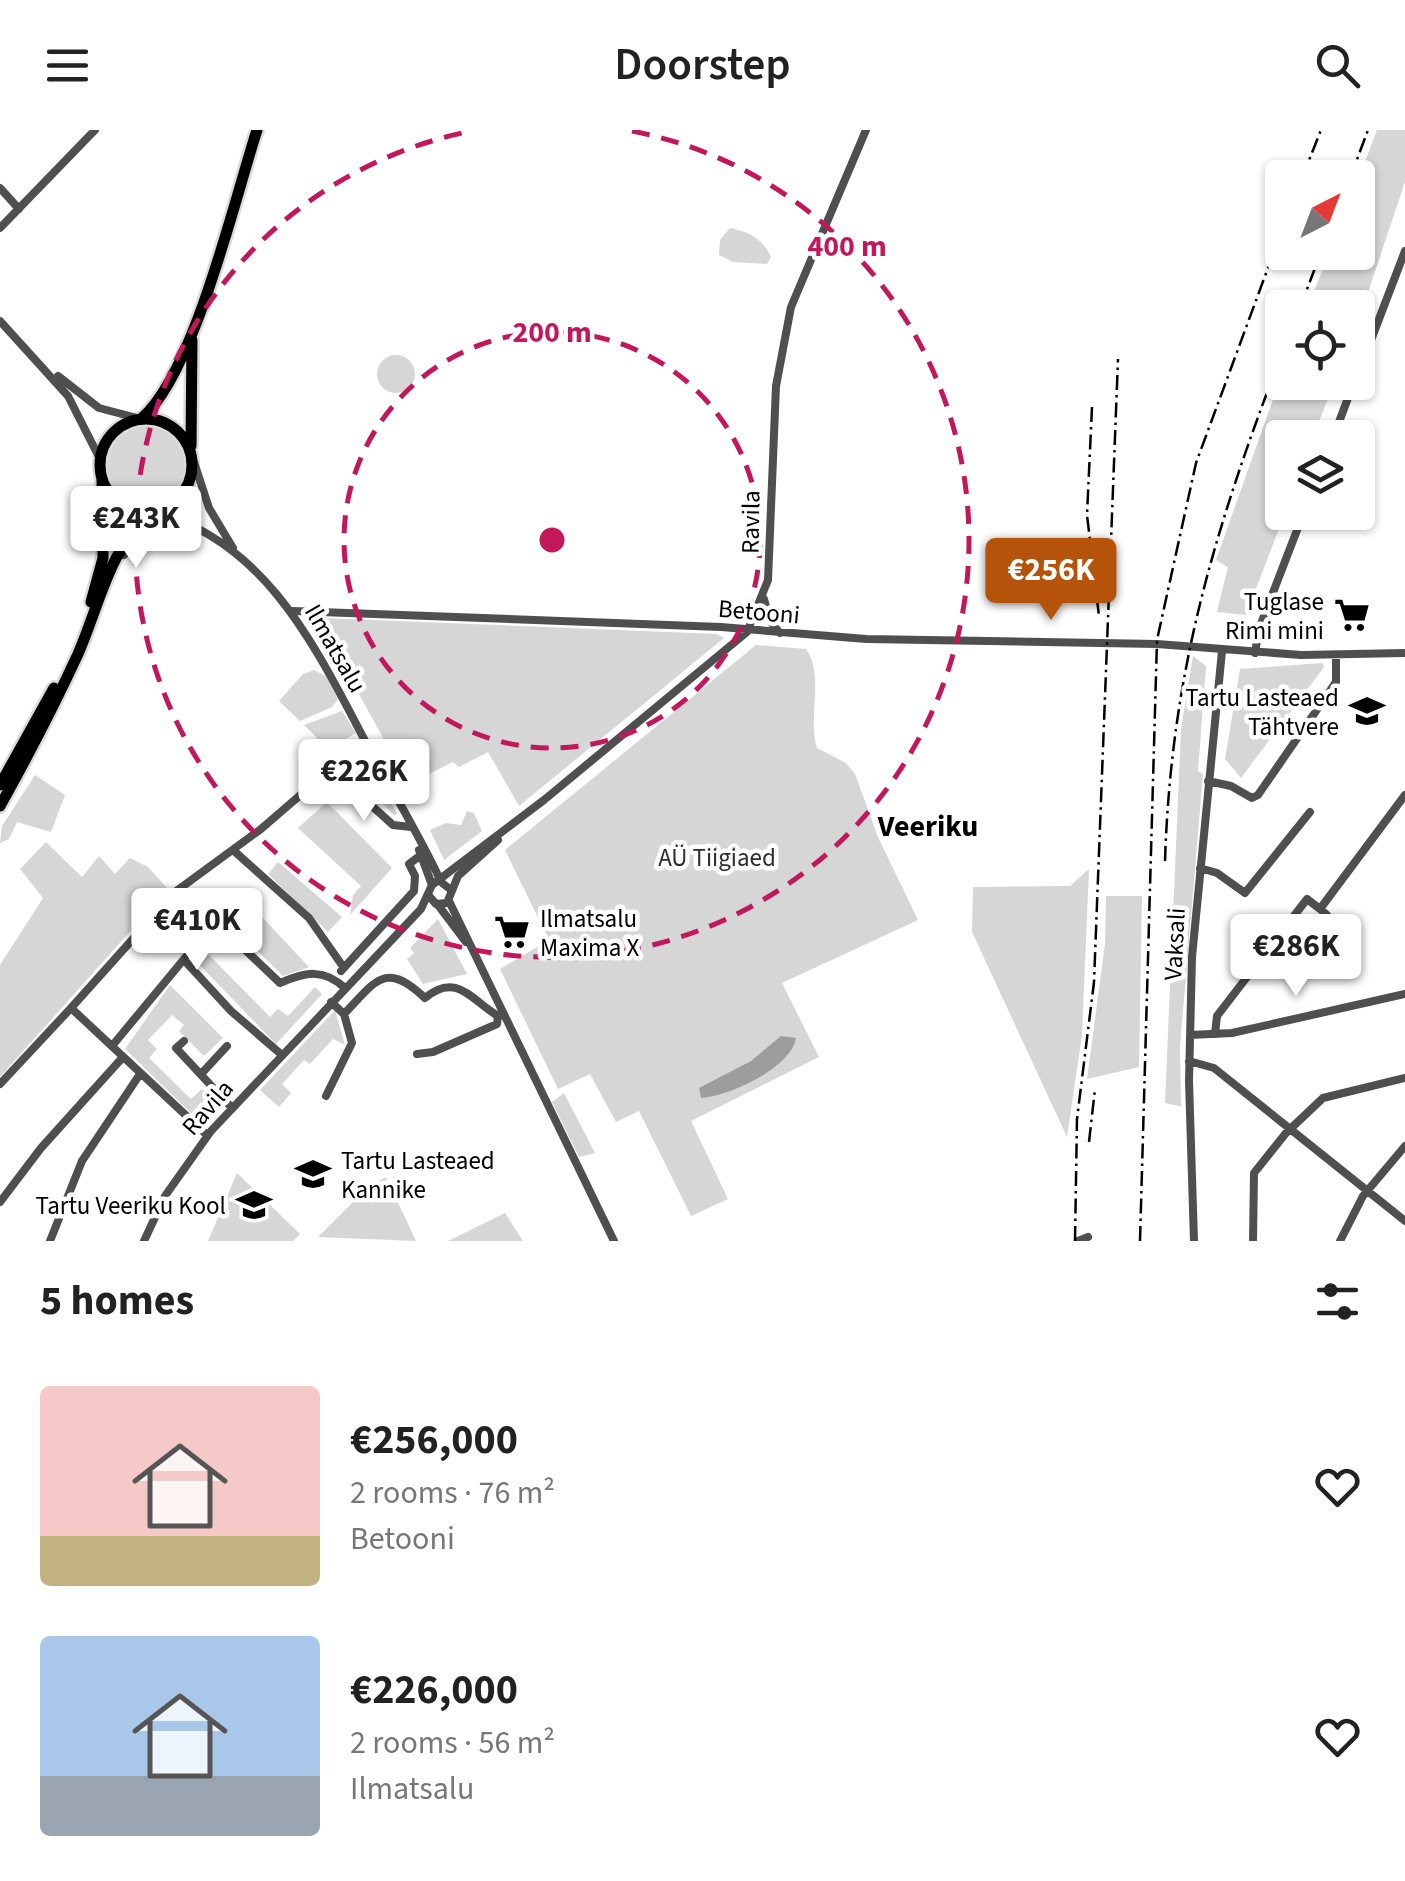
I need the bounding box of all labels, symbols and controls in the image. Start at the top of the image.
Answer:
text: Doorstep [614,33,791,97]
icon: menu [40,38,95,93]
icon: search [1310,38,1365,93]
north arrow [1265,160,1375,270]
map controls [1265,160,1375,530]
text: 400 m [807,225,887,268]
button: locate [1265,290,1375,400]
text: 200 m [512,311,592,354]
button: layers [1265,420,1375,530]
pin: €243K [66,486,206,571]
street label: Ravila [732,490,770,554]
text: €243K [92,495,180,541]
centre of rings [534,522,570,558]
pin: €256K [981,538,1121,623]
text: €256K [1007,547,1095,593]
place label: Tuglase Rimi mini [1225,584,1324,649]
street label: Betooni [717,590,801,633]
supermarket icon: Tuglase Rimi mini [1333,596,1371,634]
street label: Ilmatsalu [295,597,375,700]
place label: Tartu Lasteaed Tähtvere [1185,680,1339,745]
school or university icon: Tartu Lasteaed Tähtvere [1348,692,1386,730]
pin: €226K [294,739,434,824]
text: €226K [320,748,408,794]
district label: Veeriku [877,805,978,848]
park label: AÜ Tiigiaed [658,840,776,876]
pin: €410K [127,888,267,973]
text: €410K [153,897,241,943]
place label: Ilmatsalu Maxima X [540,901,639,966]
street label: Vaksali [1155,907,1195,981]
supermarket icon: Ilmatsalu Maxima X [493,913,531,951]
pin: €286K [1226,914,1366,999]
text: €286K [1252,923,1340,969]
street label: Ravila [173,1072,242,1143]
place label: Tartu Lasteaed Kannike [341,1143,495,1208]
school or university icon: Tartu Lasteaed Kannike [294,1155,332,1193]
school or university icon: Tartu Veeriku Kool [235,1186,273,1224]
place label: Tartu Veeriku Kool [36,1188,226,1224]
text: 5 homes [40,1271,194,1331]
icon: filters [1310,1274,1365,1329]
text: €256,000 [350,1410,518,1470]
icon: home [120,1426,240,1546]
icon: heart [1310,1459,1365,1514]
text: 2 rooms · 76 m² [350,1470,555,1516]
text: Betooni [350,1516,455,1562]
text: €226,000 [350,1660,518,1720]
icon: home [120,1676,240,1796]
icon: heart [1310,1709,1365,1764]
text: 2 rooms · 56 m² [350,1720,555,1766]
text: Ilmatsalu [350,1766,474,1812]

